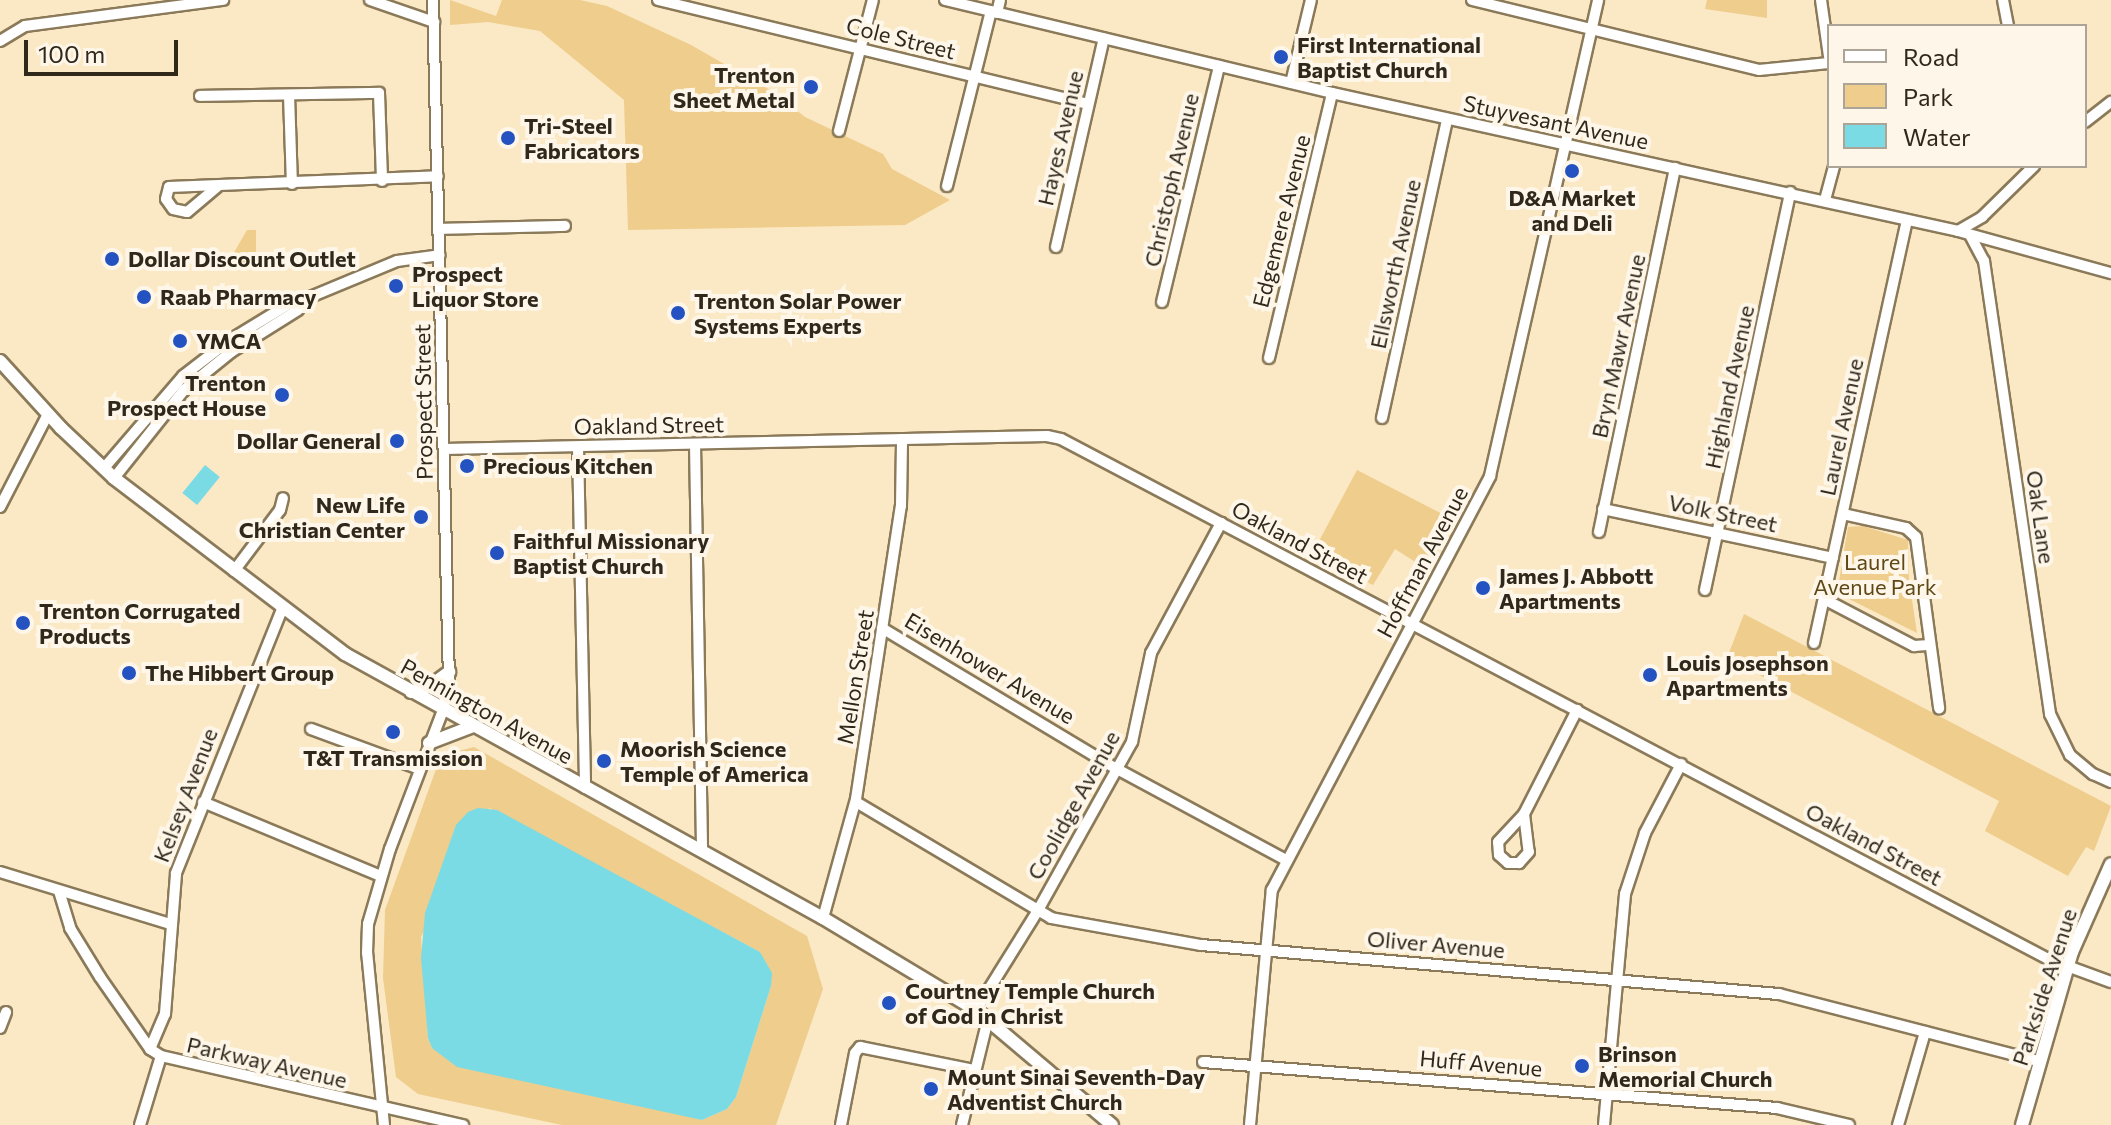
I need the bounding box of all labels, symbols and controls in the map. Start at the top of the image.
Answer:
street label: Cole Street [844,12,958,64]
scale bar [28,24,182,74]
legend [1827,24,2087,168]
place label: First International Baptist Church [1297,31,1481,82]
text: 100 m [38,39,105,68]
text: Road [1903,42,1959,71]
marker: First International Baptist Church [1272,48,1290,66]
place label: Trenton Sheet Metal [673,61,795,112]
street label: Hayes Avenue [1032,68,1088,208]
marker: Trenton Sheet Metal [802,78,820,96]
text: Park [1903,82,1953,111]
street label: Stuyvesant Avenue [1461,89,1651,155]
street label: Christoph Avenue [1138,91,1204,269]
place label: Tri-Steel Fabricators [524,112,640,164]
text: Water [1903,122,1971,151]
marker: Tri-Steel Fabricators [499,129,517,147]
street label: Edgemere Avenue [1247,132,1315,310]
marker: D&A Market and Deli [1563,162,1581,180]
street label: Ellsworth Avenue [1364,177,1426,351]
place label: D&A Market and Deli [1508,184,1636,236]
place label: Dollar Discount Outlet [128,246,356,272]
marker: Dollar Discount Outlet [103,250,121,268]
street label: Bryn Mawr Avenue [1586,252,1650,440]
place label: Prospect Liquor Store [412,260,539,312]
marker: Prospect Liquor Store [387,277,405,295]
place label: Raab Pharmacy [160,284,317,310]
place label: Trenton Solar Power Systems Experts [694,287,902,338]
marker: Raab Pharmacy [135,288,153,306]
street label: Highland Avenue [1699,303,1759,471]
marker: Trenton Solar Power Systems Experts [669,304,687,322]
street label: Prospect Street [408,324,438,480]
place label: YMCA [196,328,261,354]
marker: YMCA [171,332,189,350]
street label: Laurel Avenue [1814,356,1868,498]
place label: Trenton Prospect House [107,369,266,420]
marker: Trenton Prospect House [273,386,291,404]
street label: Oakland Street [574,410,724,440]
place label: Dollar General [236,428,381,454]
marker: Dollar General [388,432,406,450]
place label: Precious Kitchen [483,453,653,479]
marker: Precious Kitchen [458,457,476,475]
street label: Oak Lane [2021,469,2061,565]
street label: Hoffman Avenue [1371,482,1473,642]
street label: Volk Street [1666,489,1780,537]
place label: New Life Christian Center [239,491,405,542]
street label: Oakland Street [1227,495,1373,589]
marker: New Life Christian Center [412,508,430,526]
place label: Faithful Missionary Baptist Church [513,527,709,578]
marker: Faithful Missionary Baptist Church [488,544,506,562]
park label: Laurel Avenue Park [1813,548,1937,600]
place label: James J. Abbott Apartments [1499,562,1653,614]
marker: James J. Abbott Apartments [1474,579,1492,597]
place label: Trenton Corrugated Products [39,597,240,648]
street label: Eisenhower Avenue [900,607,1080,729]
street label: Mellon Street [831,608,879,746]
marker: Trenton Corrugated Products [14,614,32,632]
place label: Louis Josephson Apartments [1666,649,1829,700]
street label: Pennington Avenue [396,653,578,769]
place label: The Hibbert Group [145,660,334,686]
marker: The Hibbert Group [120,664,138,682]
marker: Louis Josephson Apartments [1641,666,1659,684]
marker: T&T Transmission [384,723,402,741]
street label: Kelsey Avenue [147,724,223,866]
street label: Coolidge Avenue [1021,726,1125,884]
place label: Moorish Science Temple of America [620,735,808,786]
place label: T&T Transmission [303,745,483,771]
marker: Moorish Science Temple of America [595,752,613,770]
street label: Oakland Street [1801,797,1947,891]
street label: Parkside Avenue [2006,905,2082,1069]
street label: Oliver Avenue [1366,925,1506,963]
place label: Courtney Temple Church of God in Christ [905,977,1155,1028]
marker: Courtney Temple Church of God in Christ [880,994,898,1012]
street label: Parkway Avenue [184,1031,350,1093]
place label: Brinson Memorial Church [1598,1040,1772,1092]
street label: Huff Avenue [1418,1044,1544,1082]
marker: Brinson Memorial Church [1573,1057,1591,1075]
place label: Mount Sinai Seventh-Day Adventist Church [947,1063,1205,1114]
marker: Mount Sinai Seventh-Day Adventist Church [922,1080,940,1098]

